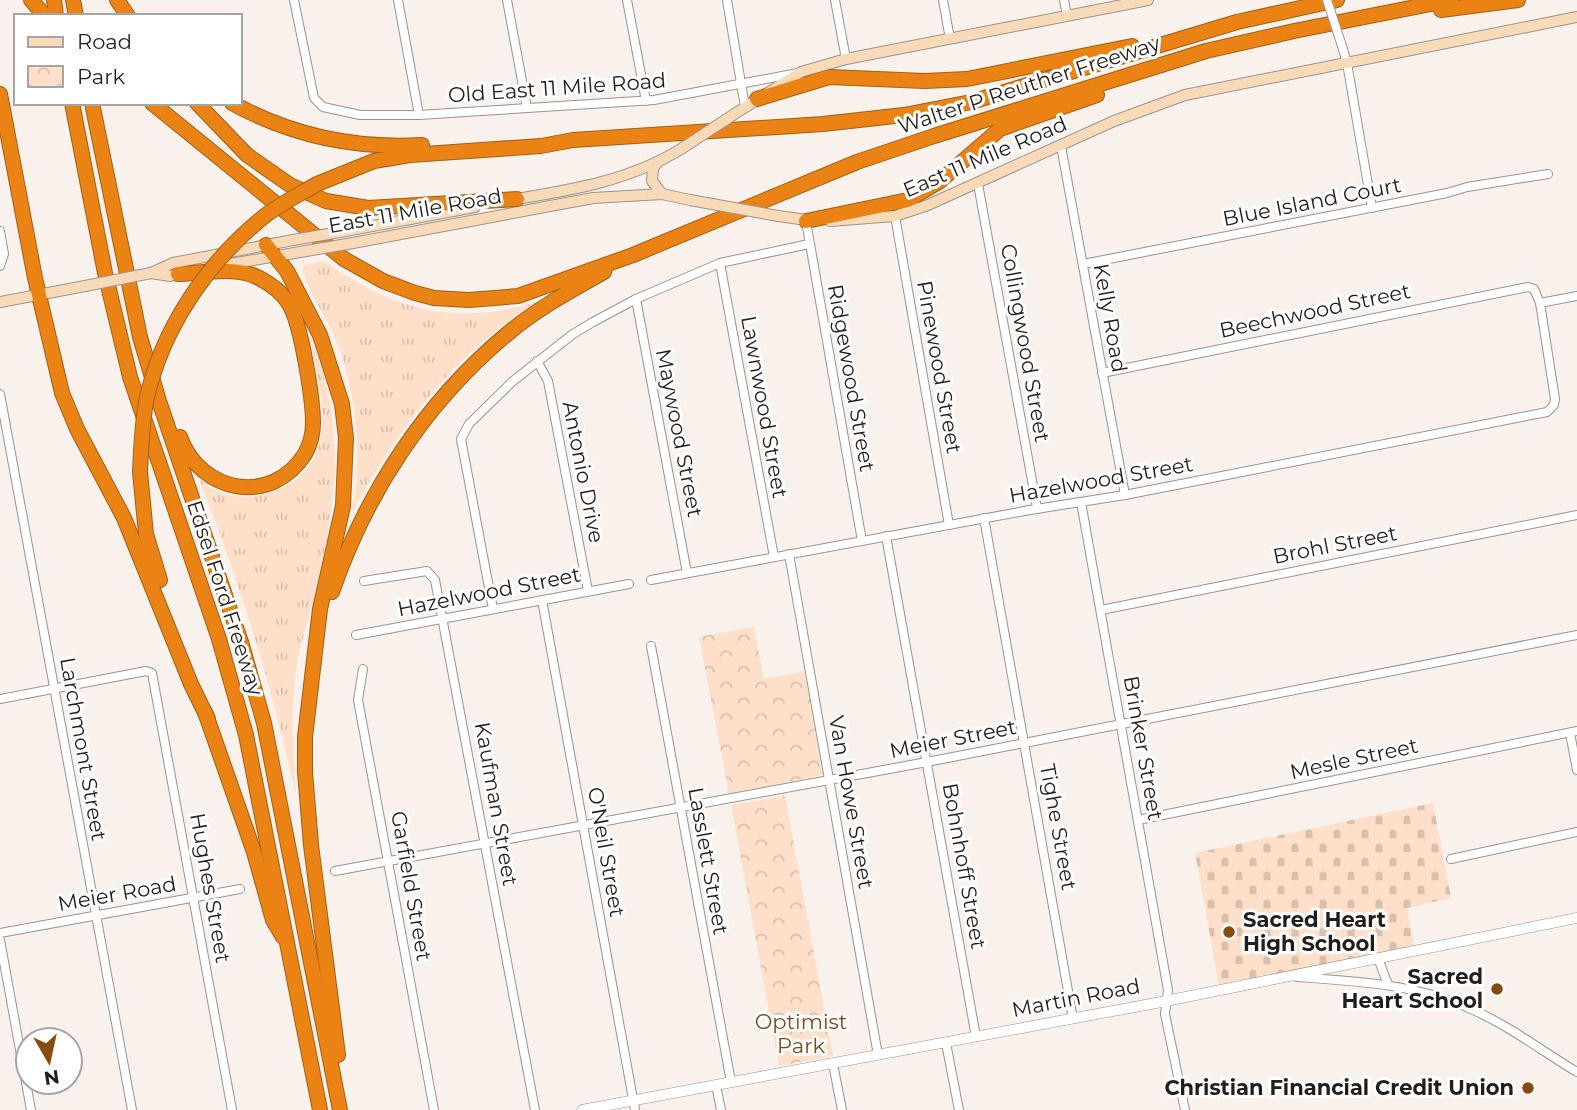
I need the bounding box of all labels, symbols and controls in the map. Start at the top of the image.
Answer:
legend [14,14,242,105]
text: Road [77,29,132,54]
street label: Walter P Reuther Freeway [894,30,1164,139]
text: Park [77,64,125,89]
street label: Old East 11 Mile Road [447,67,667,108]
street label: East 11 Mile Road [899,111,1071,202]
street label: Blue Island Court [1221,172,1403,231]
street label: East 11 Mile Road [326,183,504,238]
street label: Collingwood Street [996,242,1055,444]
street label: Kelly Road [1089,262,1132,374]
street label: Beechwood Street [1217,278,1413,343]
street label: Pinewood Street [912,279,967,455]
street label: Ridgewood Street [823,282,880,473]
street label: Lawnwood Street [736,314,793,500]
street label: Maywood Street [651,347,708,519]
street label: Antonio Drive [557,399,610,545]
street label: Hazelwood Street [1007,451,1195,508]
street label: Edsel Ford Freeway [182,497,269,699]
street label: Brohl Street [1271,520,1399,569]
street label: Hazelwood Street [395,561,583,622]
street label: Larchmont Street [55,655,112,843]
street label: Brinker Street [1118,674,1168,822]
street label: Van Howe Street [824,713,879,890]
street label: Meier Street [887,714,1018,763]
street label: Kaufman Street [470,720,523,888]
street label: Mesle Street [1288,733,1420,784]
street label: Tighe Street [1035,762,1082,892]
street label: Bohnhoff Street [938,781,991,951]
street label: O'Neil Street [583,785,630,919]
street label: Lasslett Street [683,785,734,937]
street label: Garfield Street [386,809,437,963]
street label: Hughes Street [185,811,236,965]
street label: Meier Road [56,871,178,916]
place label: Sacred Heart High School [1243,907,1386,956]
marker: Sacred Heart High School [1221,924,1237,940]
place label: Sacred Heart School [1342,964,1483,1013]
street label: Martin Road [1010,973,1142,1022]
marker: Sacred Heart School [1489,981,1505,997]
park label: Optimist Park [755,1009,847,1058]
north arrow [14,1026,84,1096]
text: N [42,1065,61,1090]
place label: Christian Financial Credit Union [1164,1075,1514,1100]
marker: Christian Financial Credit Union [1520,1080,1536,1096]

